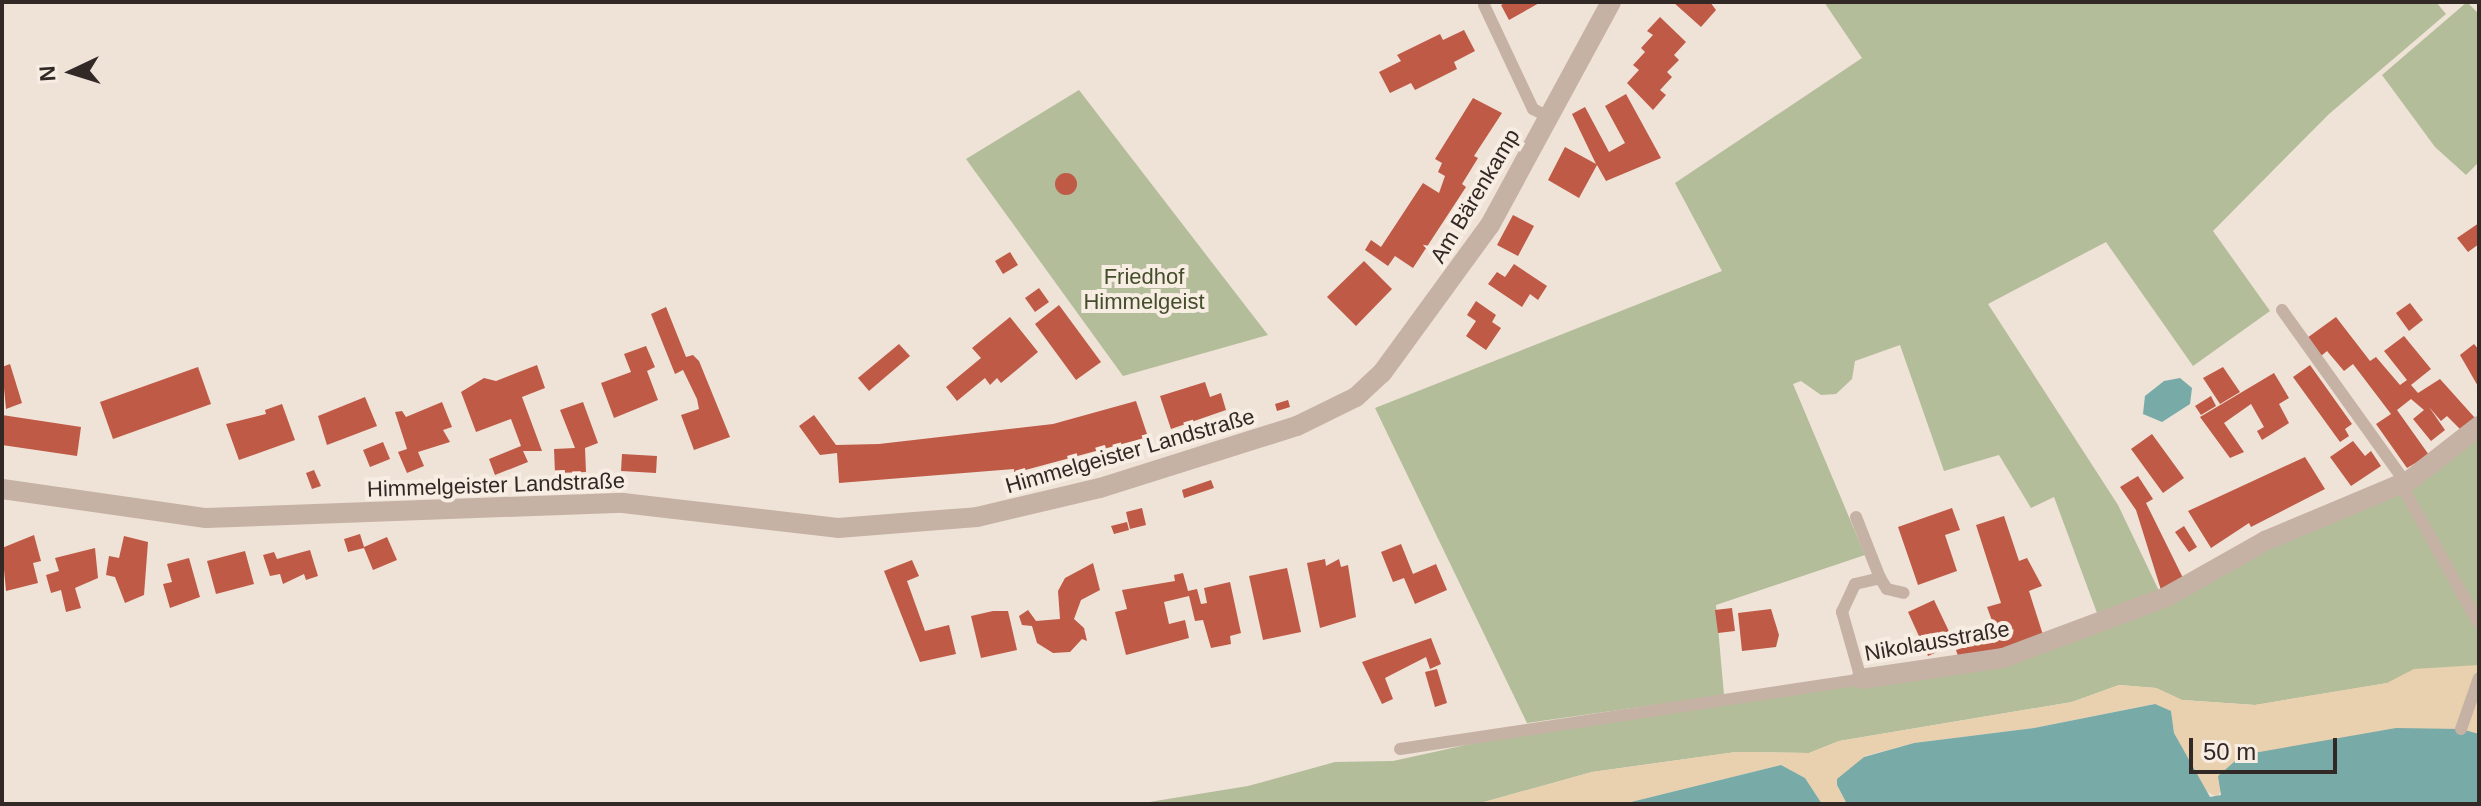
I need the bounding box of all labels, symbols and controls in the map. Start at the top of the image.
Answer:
north arrow [32,32,112,112]
text: N [35,65,61,83]
street label: Am Bärenkamp [1425,124,1525,268]
park label: Friedhof Himmelgeist [1083,263,1205,314]
street label: Himmelgeister Landstraße [1002,403,1258,499]
street label: Himmelgeister Landstraße [367,467,625,503]
street label: Nikolausstraße [1862,615,2012,667]
scale bar [2193,722,2341,772]
text: 50 m [2203,738,2256,765]

